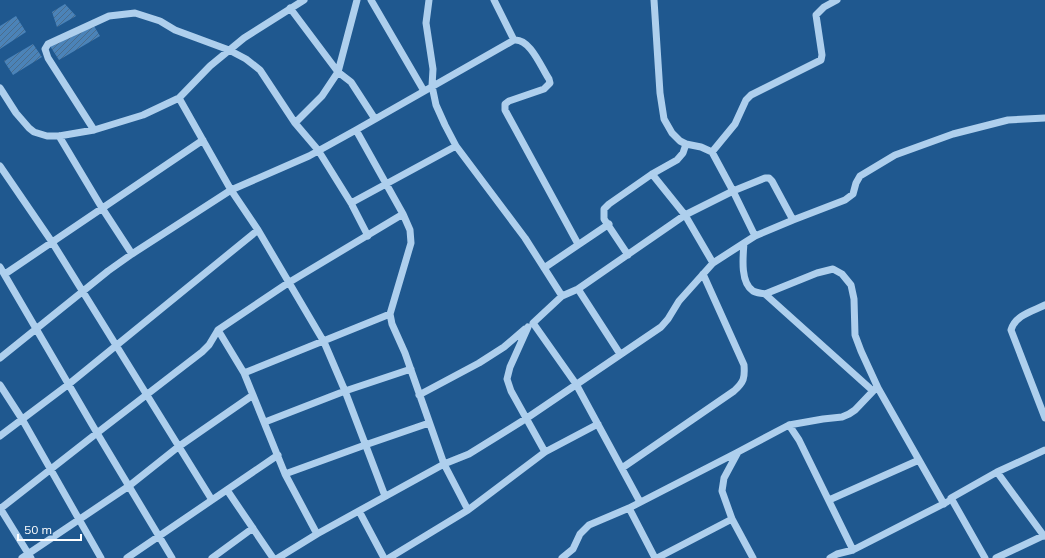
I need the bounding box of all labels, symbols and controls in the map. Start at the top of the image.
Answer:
scale bar [18,516,81,542]
text: 50 m [24,522,52,537]

